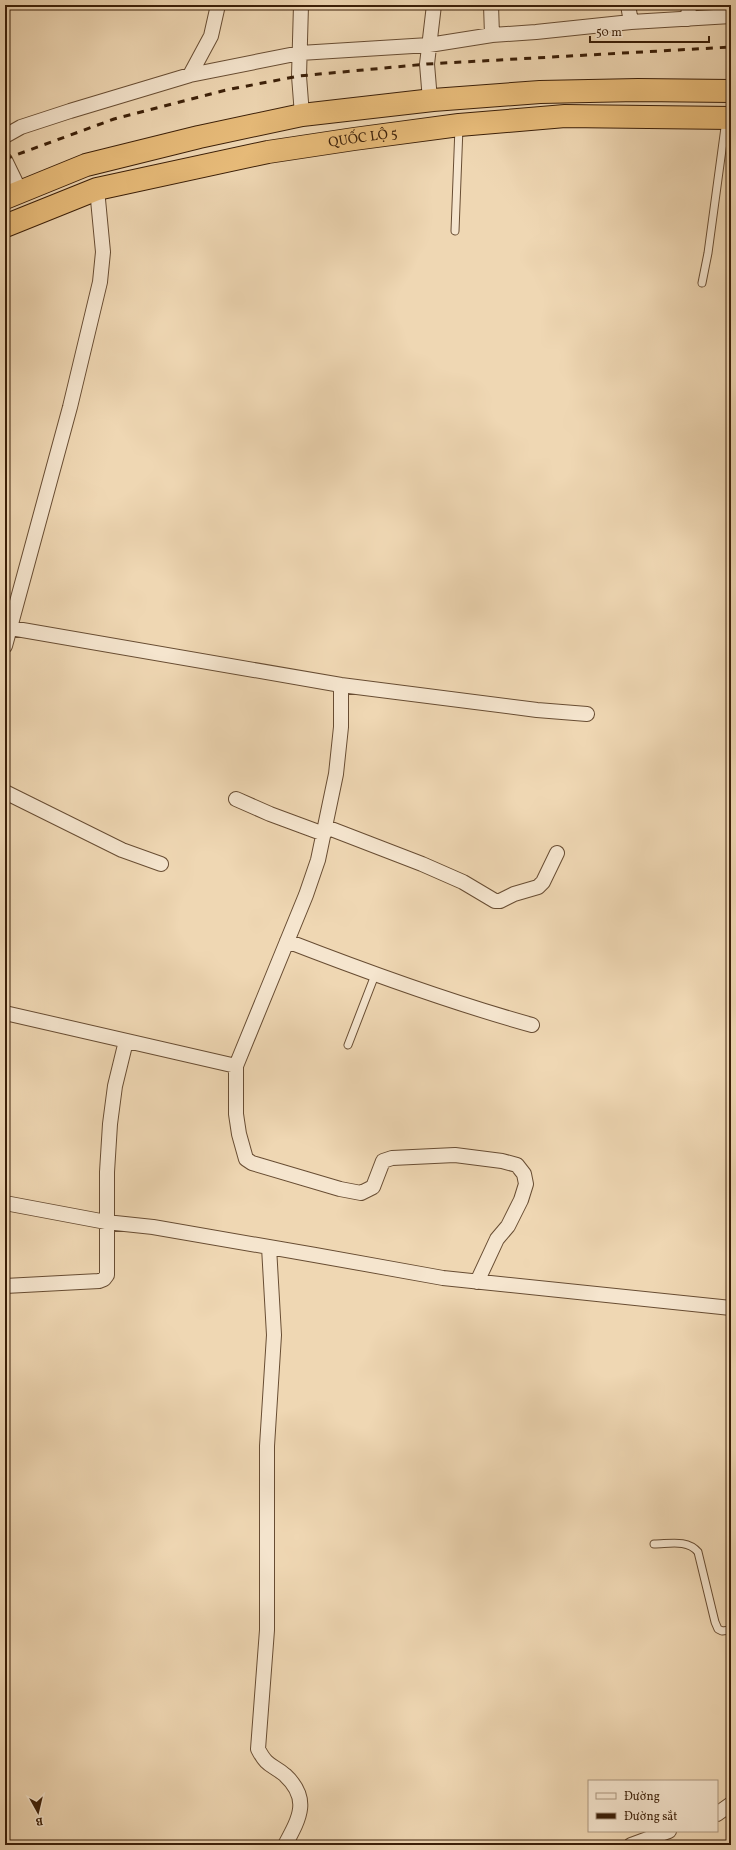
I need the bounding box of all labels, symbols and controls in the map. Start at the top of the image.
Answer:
scale bar [590,18,709,44]
text: 50 m [596,25,622,41]
street label: QUỐC LỘ 5 [327,124,399,152]
legend [588,1780,718,1832]
text: Đường [624,1789,660,1805]
north arrow [18,1792,58,1832]
text: Đường sắt [624,1809,677,1825]
text: B [34,1812,44,1828]

